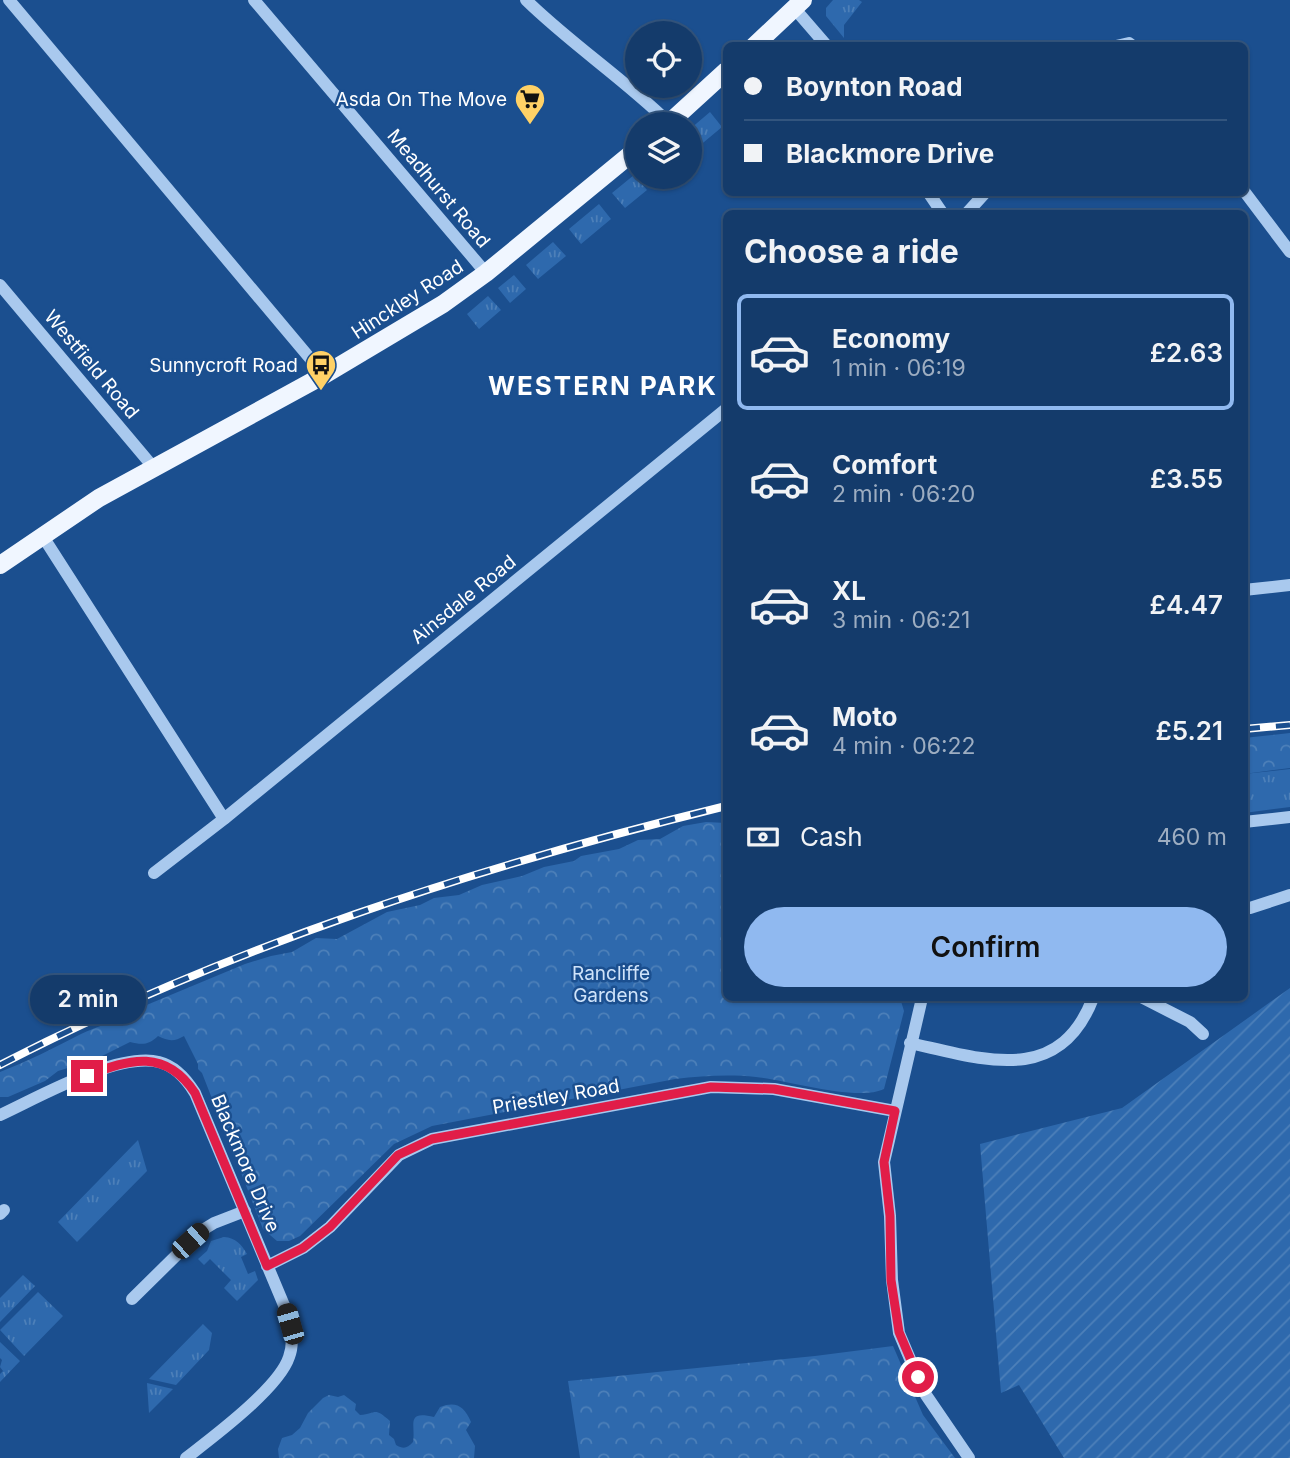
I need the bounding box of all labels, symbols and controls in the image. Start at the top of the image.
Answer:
map controls [625,21,702,189]
button: locate [625,21,702,98]
text: Boynton Road [786,71,963,102]
supermarket icon: Asda On The Move [513,82,547,126]
place label: Asda On The Move [336,88,507,111]
button: layers [625,112,702,189]
street label: Meadhurst Road [382,124,495,252]
text: Blackmore Drive [786,138,994,169]
text: Choose a ride [744,232,959,271]
street label: Hinckley Road [347,255,467,344]
street label: Westfield Road [39,305,144,423]
icon: car [748,321,811,384]
text: Economy [832,323,950,354]
text: £2.63 [1150,337,1223,368]
bus stop icon: Sunnycroft Road [304,348,338,392]
place label: Sunnycroft Road [149,354,298,377]
text: 1 min · 06:19 [832,354,966,382]
district label: WESTERN PARK [488,370,718,401]
icon: car [748,447,811,510]
text: Comfort [832,449,937,480]
text: £3.55 [1150,463,1223,494]
text: 2 min · 06:20 [832,480,975,508]
street label: Ainsdale Road [406,550,520,649]
icon: car [748,573,811,636]
text: XL [832,575,866,606]
text: £4.47 [1150,589,1223,620]
text: 3 min · 06:21 [832,606,970,634]
icon: car [748,699,811,762]
text: Moto [832,701,897,732]
text: £5.21 [1155,715,1223,746]
text: 4 min · 06:22 [832,732,976,760]
icon: cash [744,818,782,856]
text: Cash [800,821,863,852]
text: 460 m [1157,823,1227,851]
button: Confirm [744,907,1227,987]
park label: Rancliffe Gardens [572,962,650,1007]
callout: 2 min [29,974,145,1024]
text: 2 min [58,985,118,1013]
route end [71,1060,103,1092]
street label: Priestley Road [491,1074,621,1119]
street label: Blackmore Drive [206,1091,285,1236]
car [168,1219,213,1263]
car [275,1301,306,1347]
route start [902,1361,934,1393]

